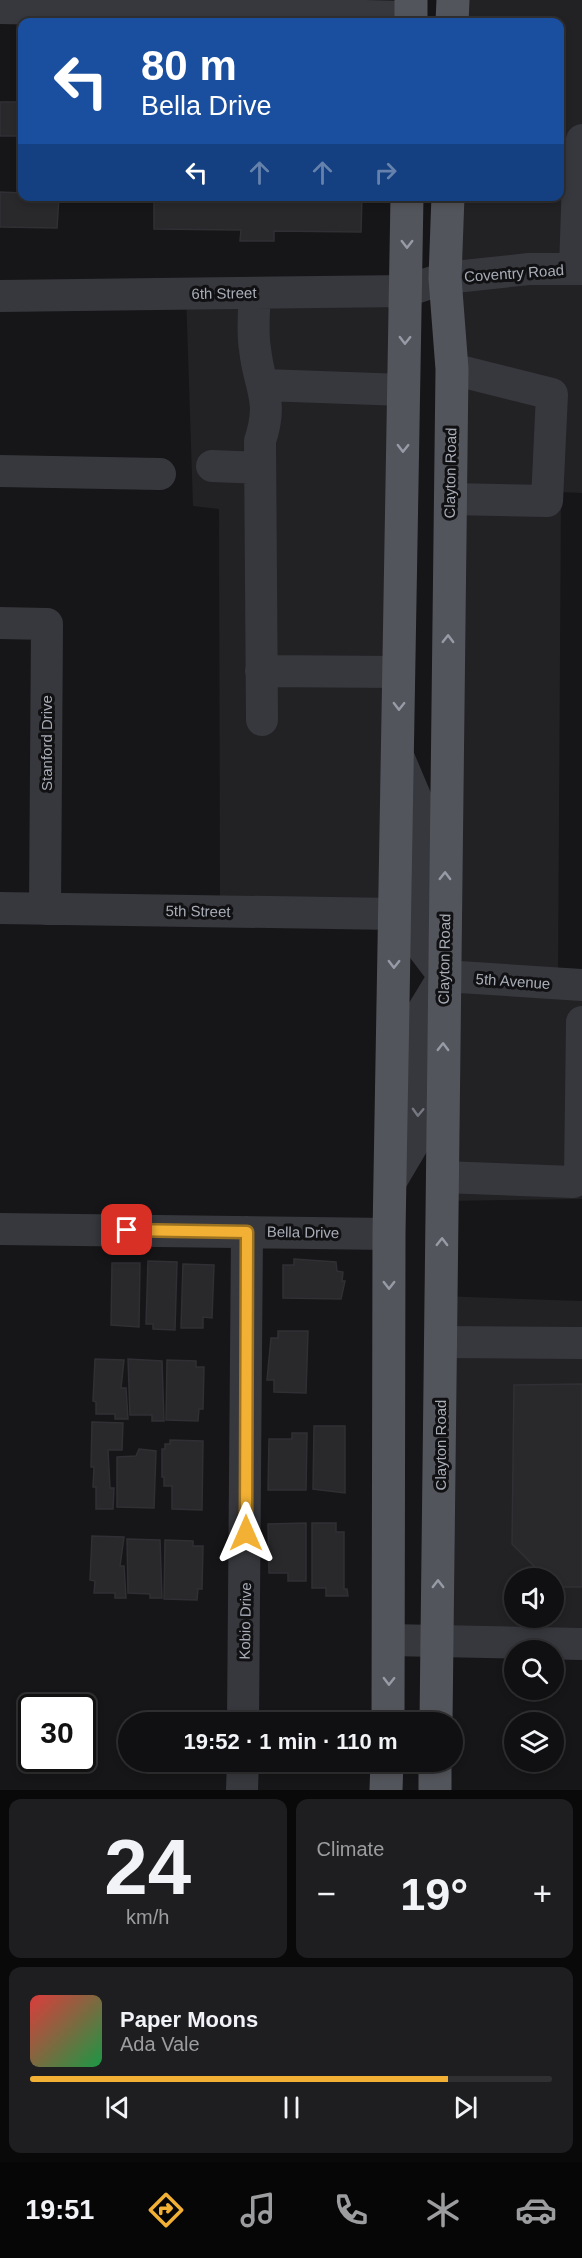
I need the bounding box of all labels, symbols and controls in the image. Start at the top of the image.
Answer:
icon: left [42,42,120,120]
text: 80 m [141,42,237,89]
text: Bella Drive [141,91,272,121]
icon: left [180,156,213,189]
icon: ahead [243,156,276,189]
icon: ahead [306,156,339,189]
icon: right [369,156,402,189]
one-way arrow [401,239,413,248]
street label: Coventry Road [463,261,565,285]
street label: 6th Street [191,284,257,302]
one-way arrow [399,336,412,345]
street label: Clayton Road [441,427,459,519]
one-way arrow [397,444,410,453]
one-way arrow [442,634,454,643]
street label: Stanford Drive [38,695,55,791]
one-way arrow [393,702,405,711]
one-way arrow [439,871,451,880]
street label: 5th Street [165,902,231,920]
street label: Clayton Road [435,913,453,1005]
one-way arrow [388,960,401,969]
street label: 5th Avenue [475,970,551,992]
one-way arrow [437,1043,449,1052]
one-way arrow [412,1108,424,1117]
pin [101,1204,152,1255]
icon: arrive [110,1213,143,1246]
street label: Bella Drive [267,1223,339,1241]
one-way arrow [435,1238,448,1247]
one-way arrow [383,1281,395,1290]
street label: Clayton Road [432,1400,449,1490]
position arrow [214,1501,278,1565]
map controls [504,1568,564,1772]
button: sound [504,1568,564,1628]
one-way arrow [432,1580,445,1589]
street label: Kobio Drive [236,1582,254,1660]
button: search [504,1640,564,1700]
one-way arrow [382,1677,395,1686]
speed limit sign: 30 [18,1694,96,1772]
button: layers [504,1712,564,1772]
text: 19:52 · 1 min · 110 m [184,1729,398,1754]
text: 24 [104,1823,191,1911]
text: Climate [317,1838,384,1860]
text: 19° [400,1869,468,1920]
text: − [317,1875,336,1912]
text: + [533,1875,552,1912]
text: km/h [126,1906,169,1928]
text: Paper Moons [120,2007,258,2032]
text: Ada Vale [120,2033,200,2055]
icon: previous [101,2091,134,2124]
icon: pause [275,2091,308,2124]
icon: next [449,2091,482,2124]
icon: directions [145,2189,187,2231]
icon: music [237,2189,279,2231]
icon: phone [330,2189,372,2231]
icon: climate [422,2189,464,2231]
icon: car [515,2189,557,2231]
text: 19:51 [25,2195,94,2225]

